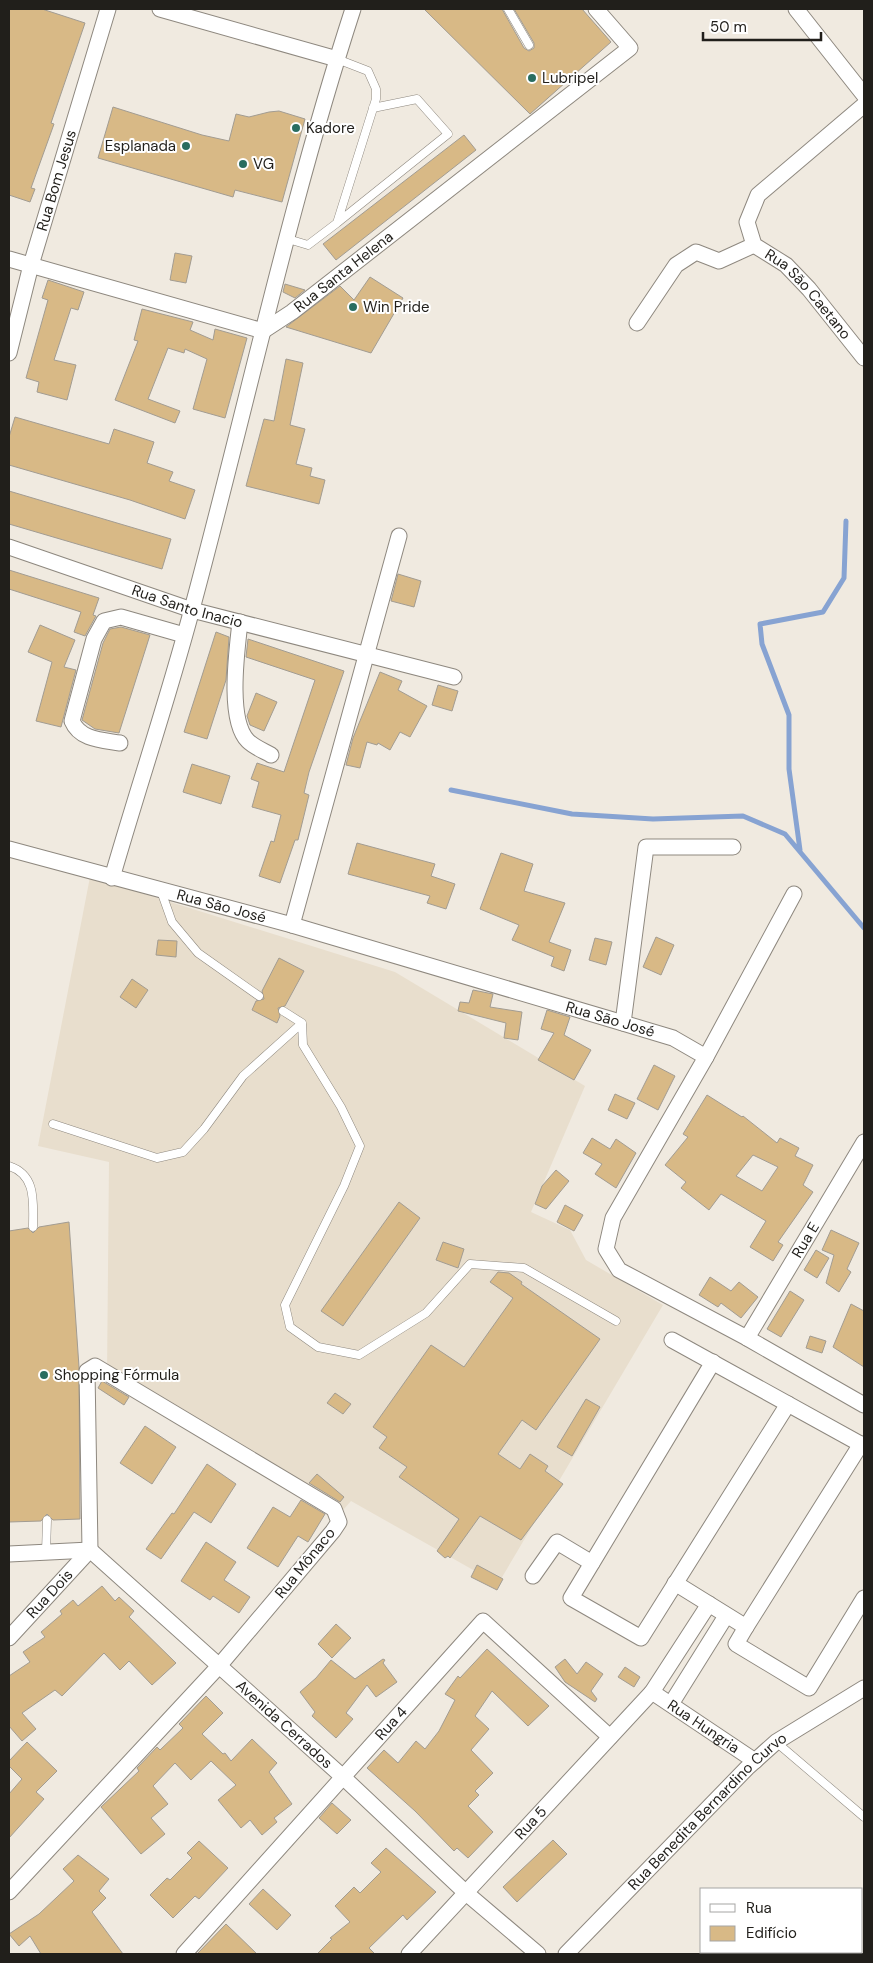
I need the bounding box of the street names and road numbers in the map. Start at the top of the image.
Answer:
street label: Rua Bom Jesus [32,127,81,233]
street label: Rua Santa Helena [290,227,397,317]
street label: Rua São Caetano [761,244,855,344]
street label: Rua Santo Inacio [129,580,245,633]
street label: Rua São José [174,884,268,928]
street label: Rua São José [563,997,657,1042]
street label: Rua E [787,1219,824,1262]
street label: Rua Mônaco [270,1523,340,1602]
street label: Rua Dois [22,1565,77,1623]
street label: Avenida Cerrados [232,1676,337,1773]
street label: Rua Hungria [664,1695,744,1758]
street label: Rua 4 [371,1702,412,1744]
street label: Rua Benedita Bernardino Curvo [623,1728,791,1895]
street label: Rua 5 [510,1802,551,1844]

